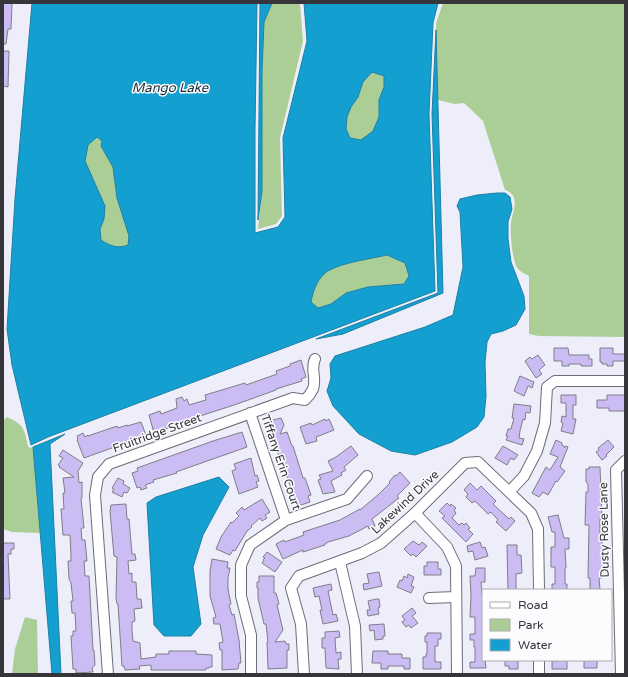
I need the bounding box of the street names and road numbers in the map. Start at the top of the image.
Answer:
street label: Fruitridge Street [111,410,204,456]
street label: Tiffany Erin Court [258,412,304,512]
street label: Lakewind Drive [368,467,442,537]
street label: Dusty Rose Lane [596,482,612,578]

